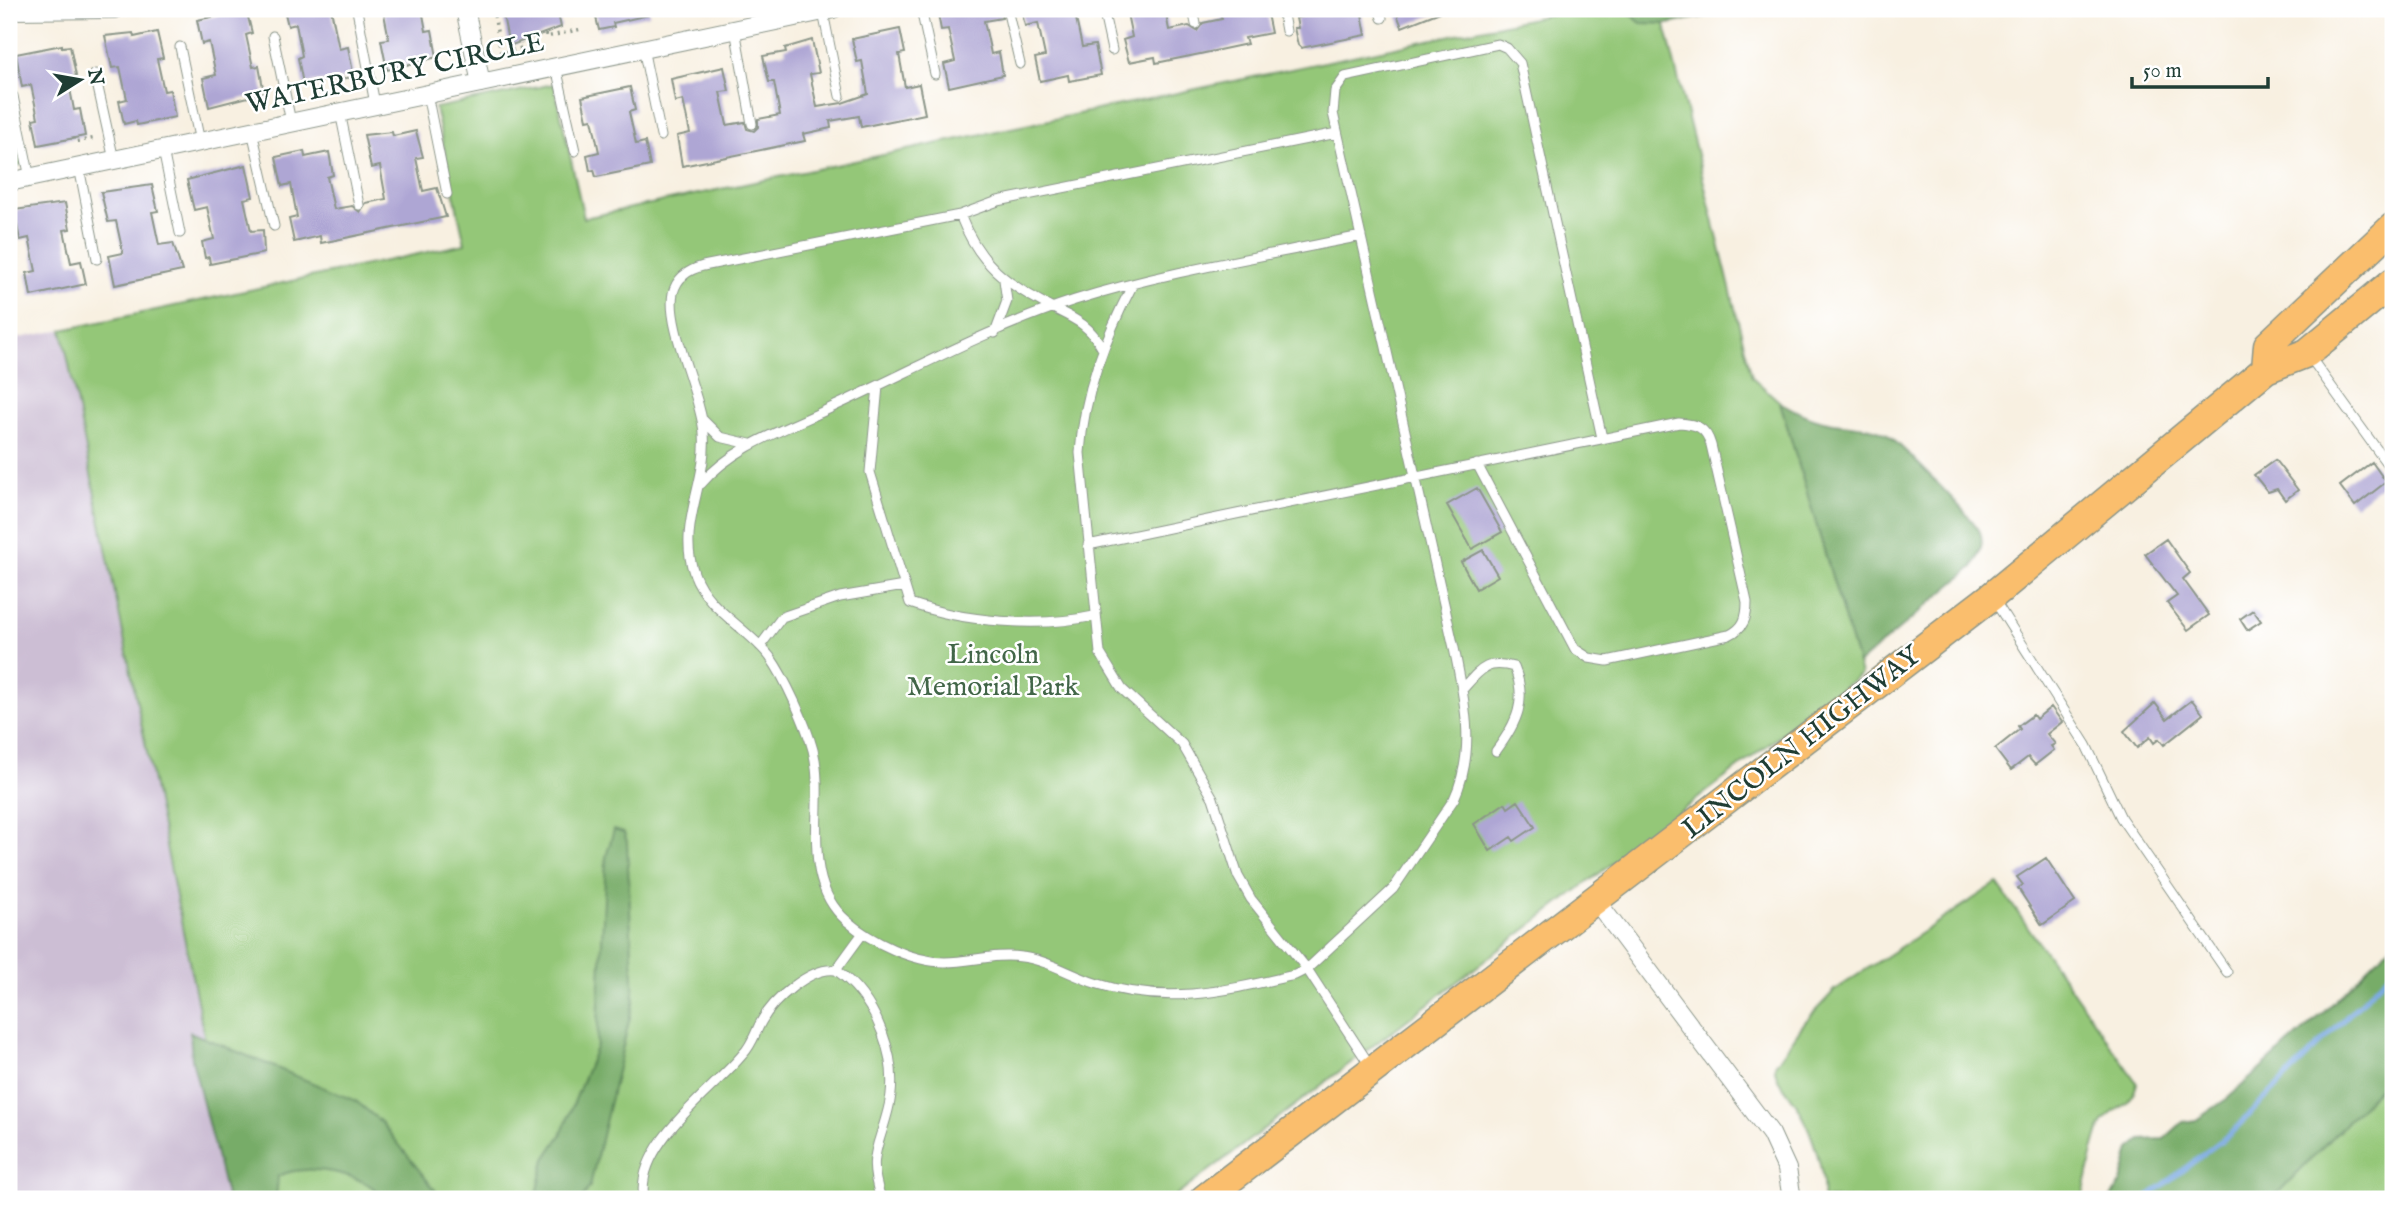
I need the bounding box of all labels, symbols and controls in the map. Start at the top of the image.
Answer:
street label: WATERBURY CIRCLE [242,25,548,123]
north arrow [46,46,116,116]
scale bar [2132,46,2269,90]
text: 50 m [2143,58,2182,85]
text: N [81,66,108,88]
park label: Lincoln Memorial Park [907,638,1080,705]
street label: LINCOLN HIGHWAY [1676,638,1930,847]

